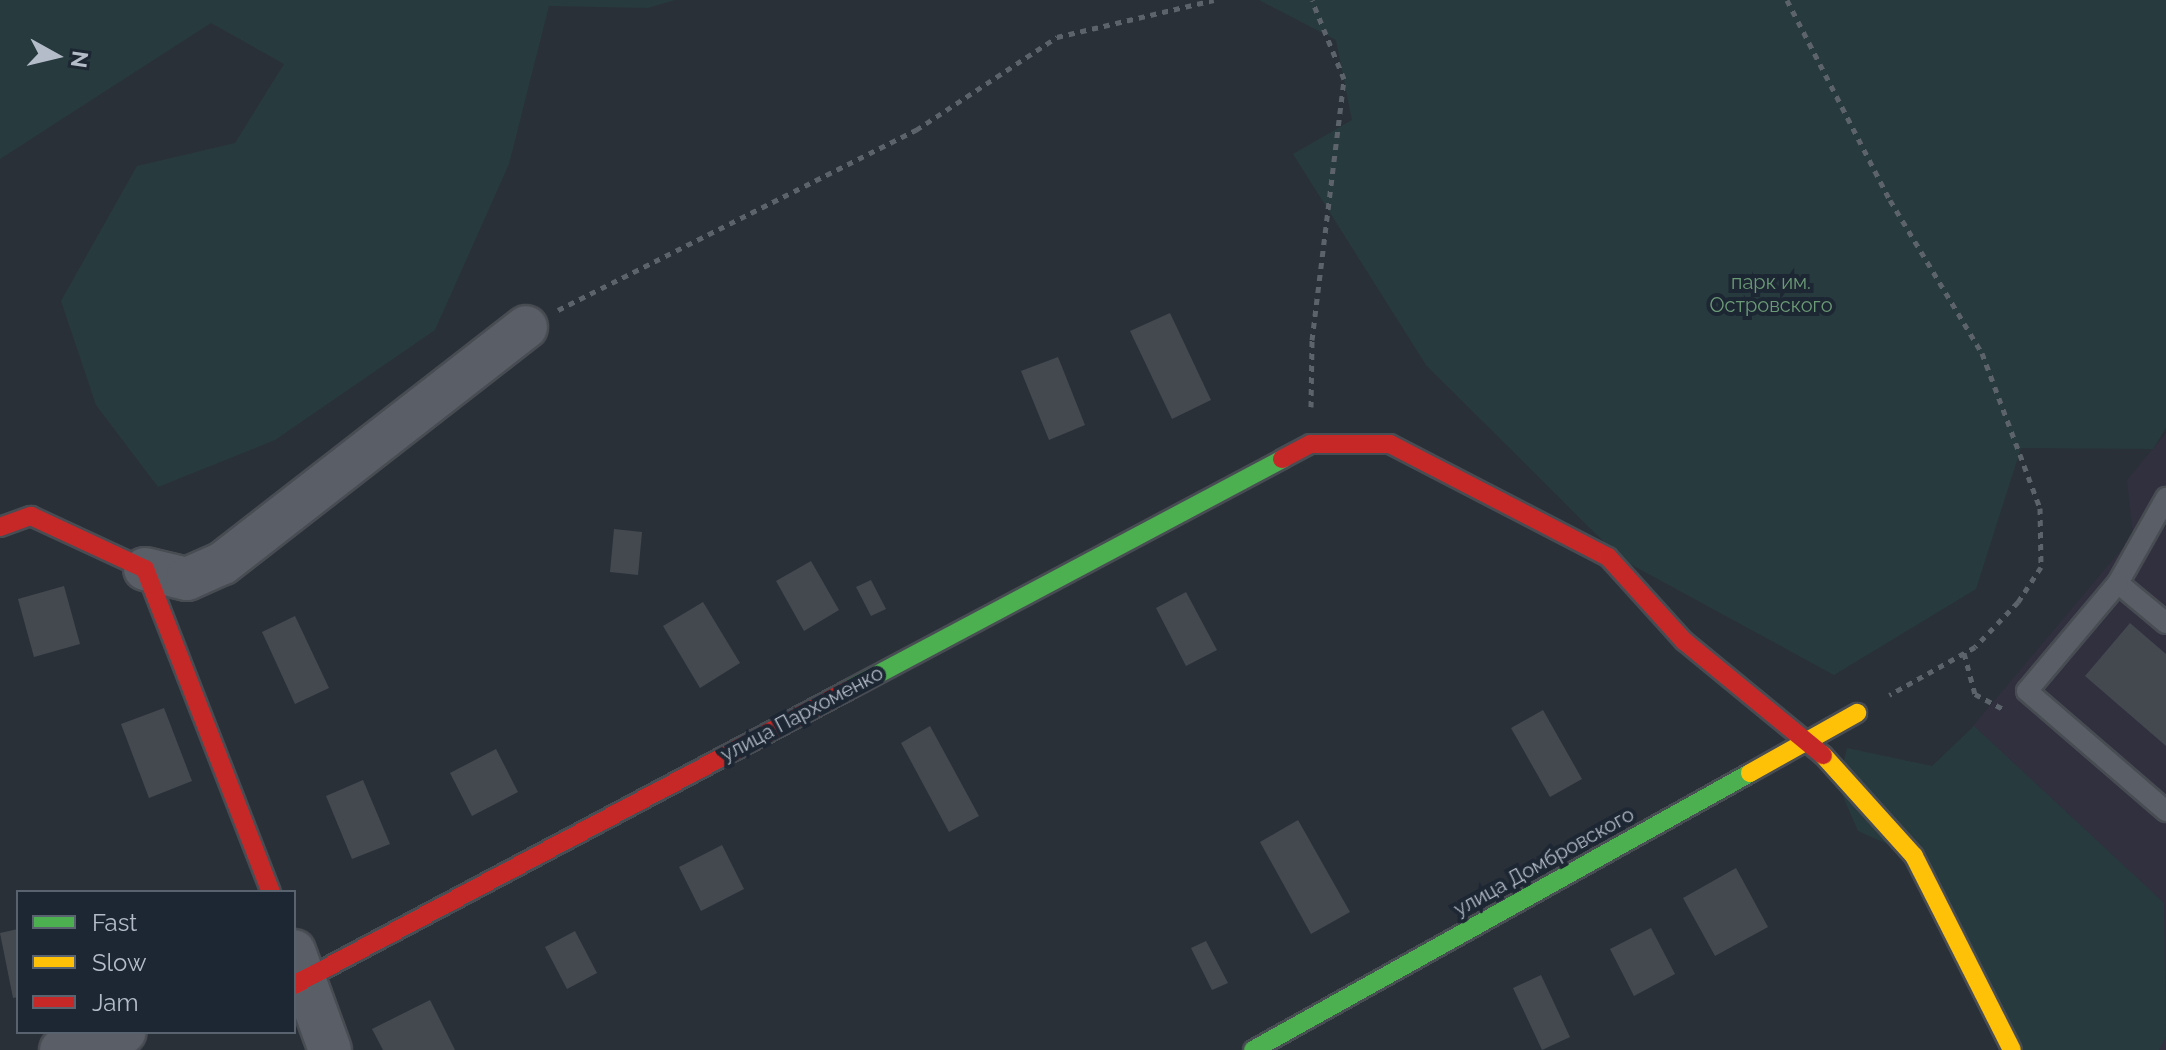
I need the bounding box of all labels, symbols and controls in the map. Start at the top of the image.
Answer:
north arrow [16,16,96,96]
text: N [66,49,94,69]
park label: парк им. Островского [1709,270,1833,317]
street label: улица Пархоменко [717,661,887,767]
street label: улица Домбровского [1450,802,1638,922]
legend [16,890,296,1034]
text: Fast [92,908,137,937]
text: Slow [92,948,146,977]
text: Jam [92,988,138,1017]

